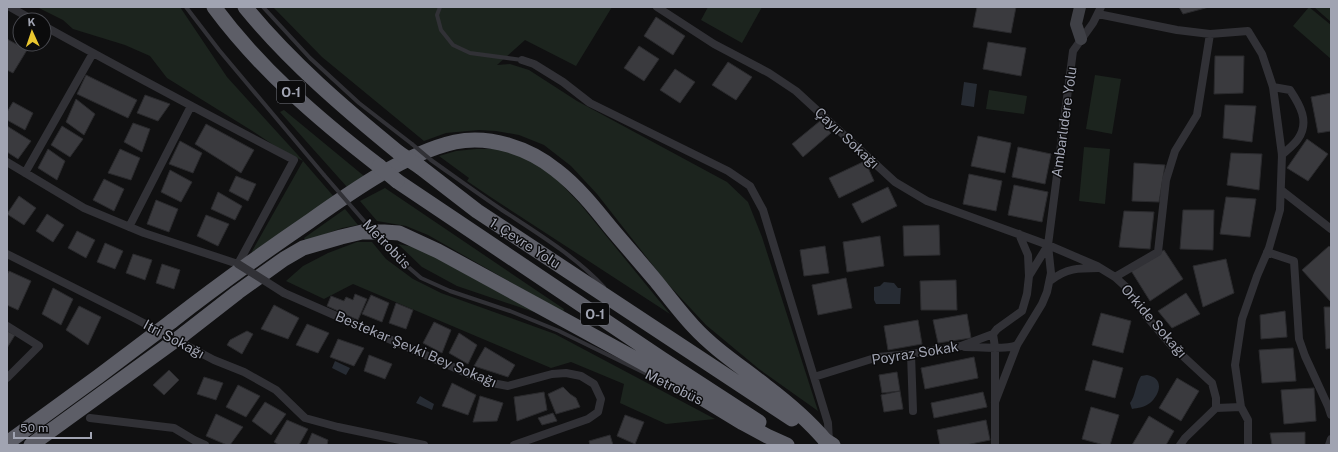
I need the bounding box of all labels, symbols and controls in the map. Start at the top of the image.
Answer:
north arrow [12,12,52,52]
text: K [27,16,36,28]
street label: Ambarlıdere Yolu [1048,66,1080,178]
road number: O-1 [277,81,305,103]
street label: Çayır Sokağı [812,104,882,172]
street label: 1. Çevre Yolu [487,214,563,272]
street label: Metrobüs [360,216,414,272]
street label: Orkide Sokağı [1118,281,1190,361]
road number: O-1 [581,303,609,325]
street label: Bestekar Şevki Bey Sokağı [333,308,499,390]
street label: Itri Sokağı [141,316,207,362]
street label: Poyraz Sokak [870,338,960,368]
street label: Metrobüs [643,366,705,408]
scale bar [14,414,91,440]
text: 50 m [20,421,48,435]

